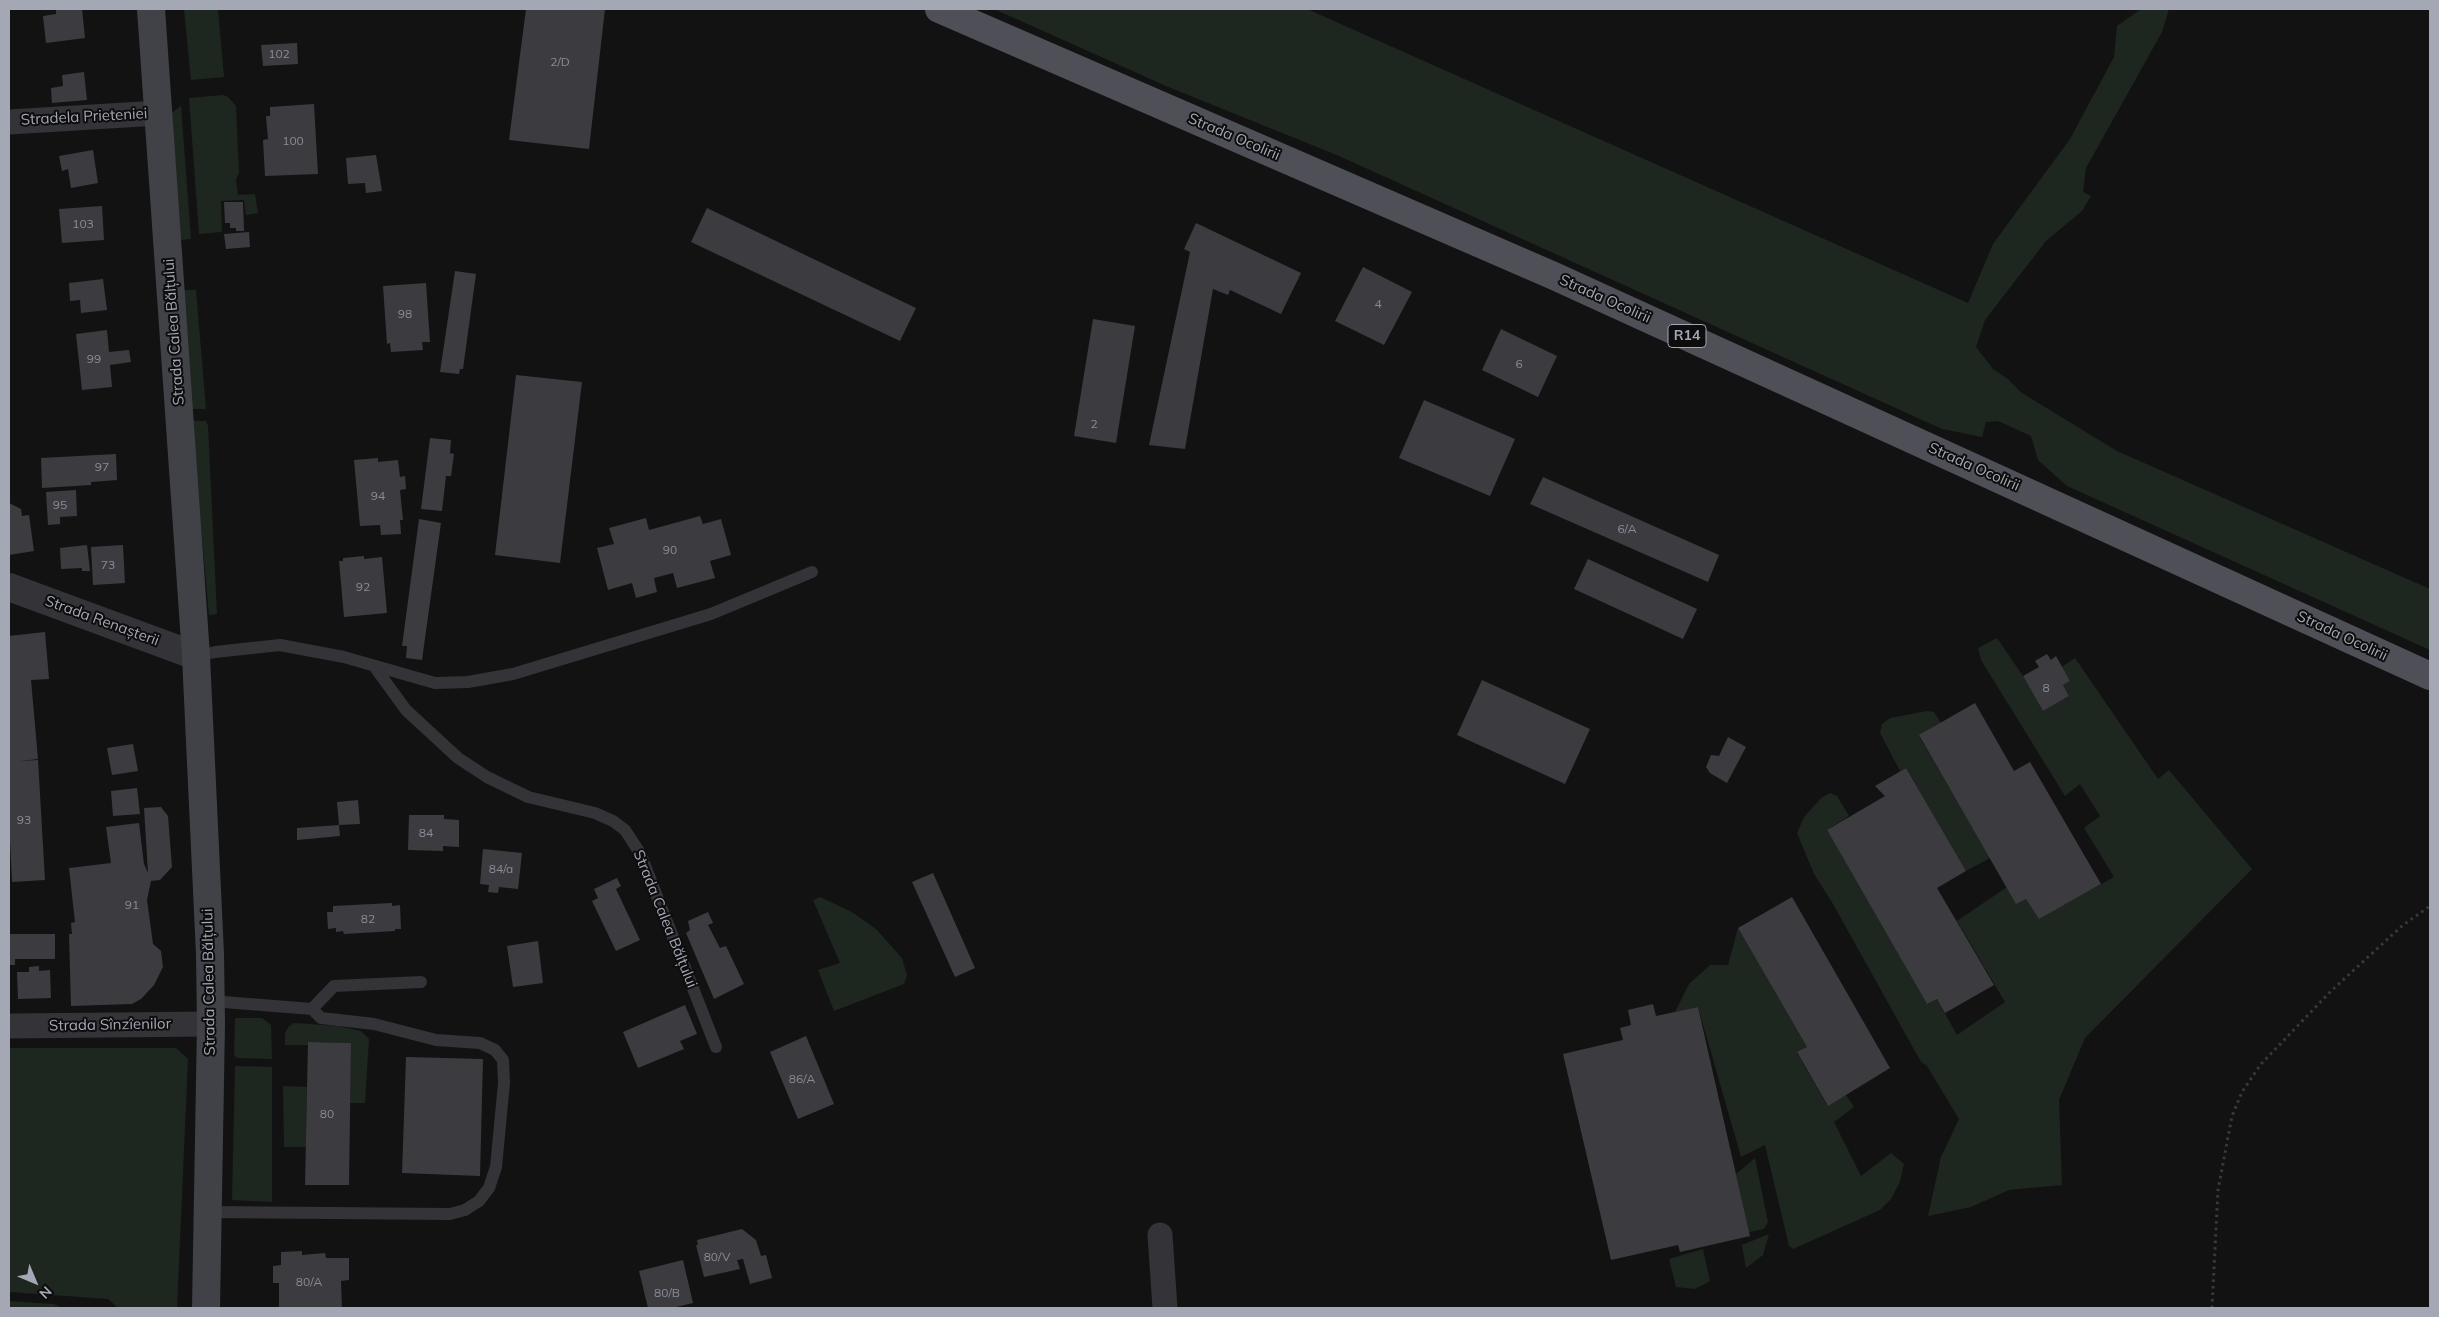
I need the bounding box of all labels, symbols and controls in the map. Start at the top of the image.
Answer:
house number: 102 [268,47,290,61]
house number: 2/D [550,55,570,69]
street label: Stradela Prieteniei [20,105,148,129]
street label: Strada Ocolirii [1185,110,1283,164]
house number: 100 [282,134,304,148]
house number: 103 [72,217,94,231]
street label: Strada Calea Bălțului [160,258,188,406]
street label: Strada Ocolirii [1557,271,1653,327]
house number: 4 [1374,297,1382,311]
house number: 98 [398,307,412,321]
road number: R14 [1668,324,1706,348]
house number: 99 [87,352,101,366]
house number: 6 [1515,357,1523,371]
house number: 2 [1090,417,1098,431]
street label: Strada Ocolirii [1926,439,2022,495]
house number: 97 [95,460,109,474]
house number: 94 [371,489,385,503]
house number: 95 [53,498,67,512]
house number: 6/A [1617,522,1637,536]
house number: 90 [663,543,677,557]
house number: 73 [101,558,115,572]
house number: 92 [356,580,370,594]
street label: Strada Renașterii [42,592,162,650]
street label: Strada Ocolirii [2294,607,2390,665]
house number: 8 [2042,681,2050,695]
house number: 93 [17,813,31,827]
house number: 84 [419,826,433,840]
street label: Strada Calea Bălțului [629,847,701,991]
house number: 84/a [489,862,513,876]
house number: 91 [125,898,139,912]
street label: Strada Calea Bălțului [199,908,219,1056]
house number: 82 [361,912,375,926]
street label: Strada Sînzîenilor [49,1015,171,1035]
house number: 86/A [789,1072,815,1086]
house number: 80 [320,1107,334,1121]
house number: 80/V [704,1250,730,1264]
north arrow [10,1257,60,1307]
house number: 80/A [296,1275,322,1289]
text: N [36,1282,56,1303]
house number: 80/B [654,1286,680,1300]

